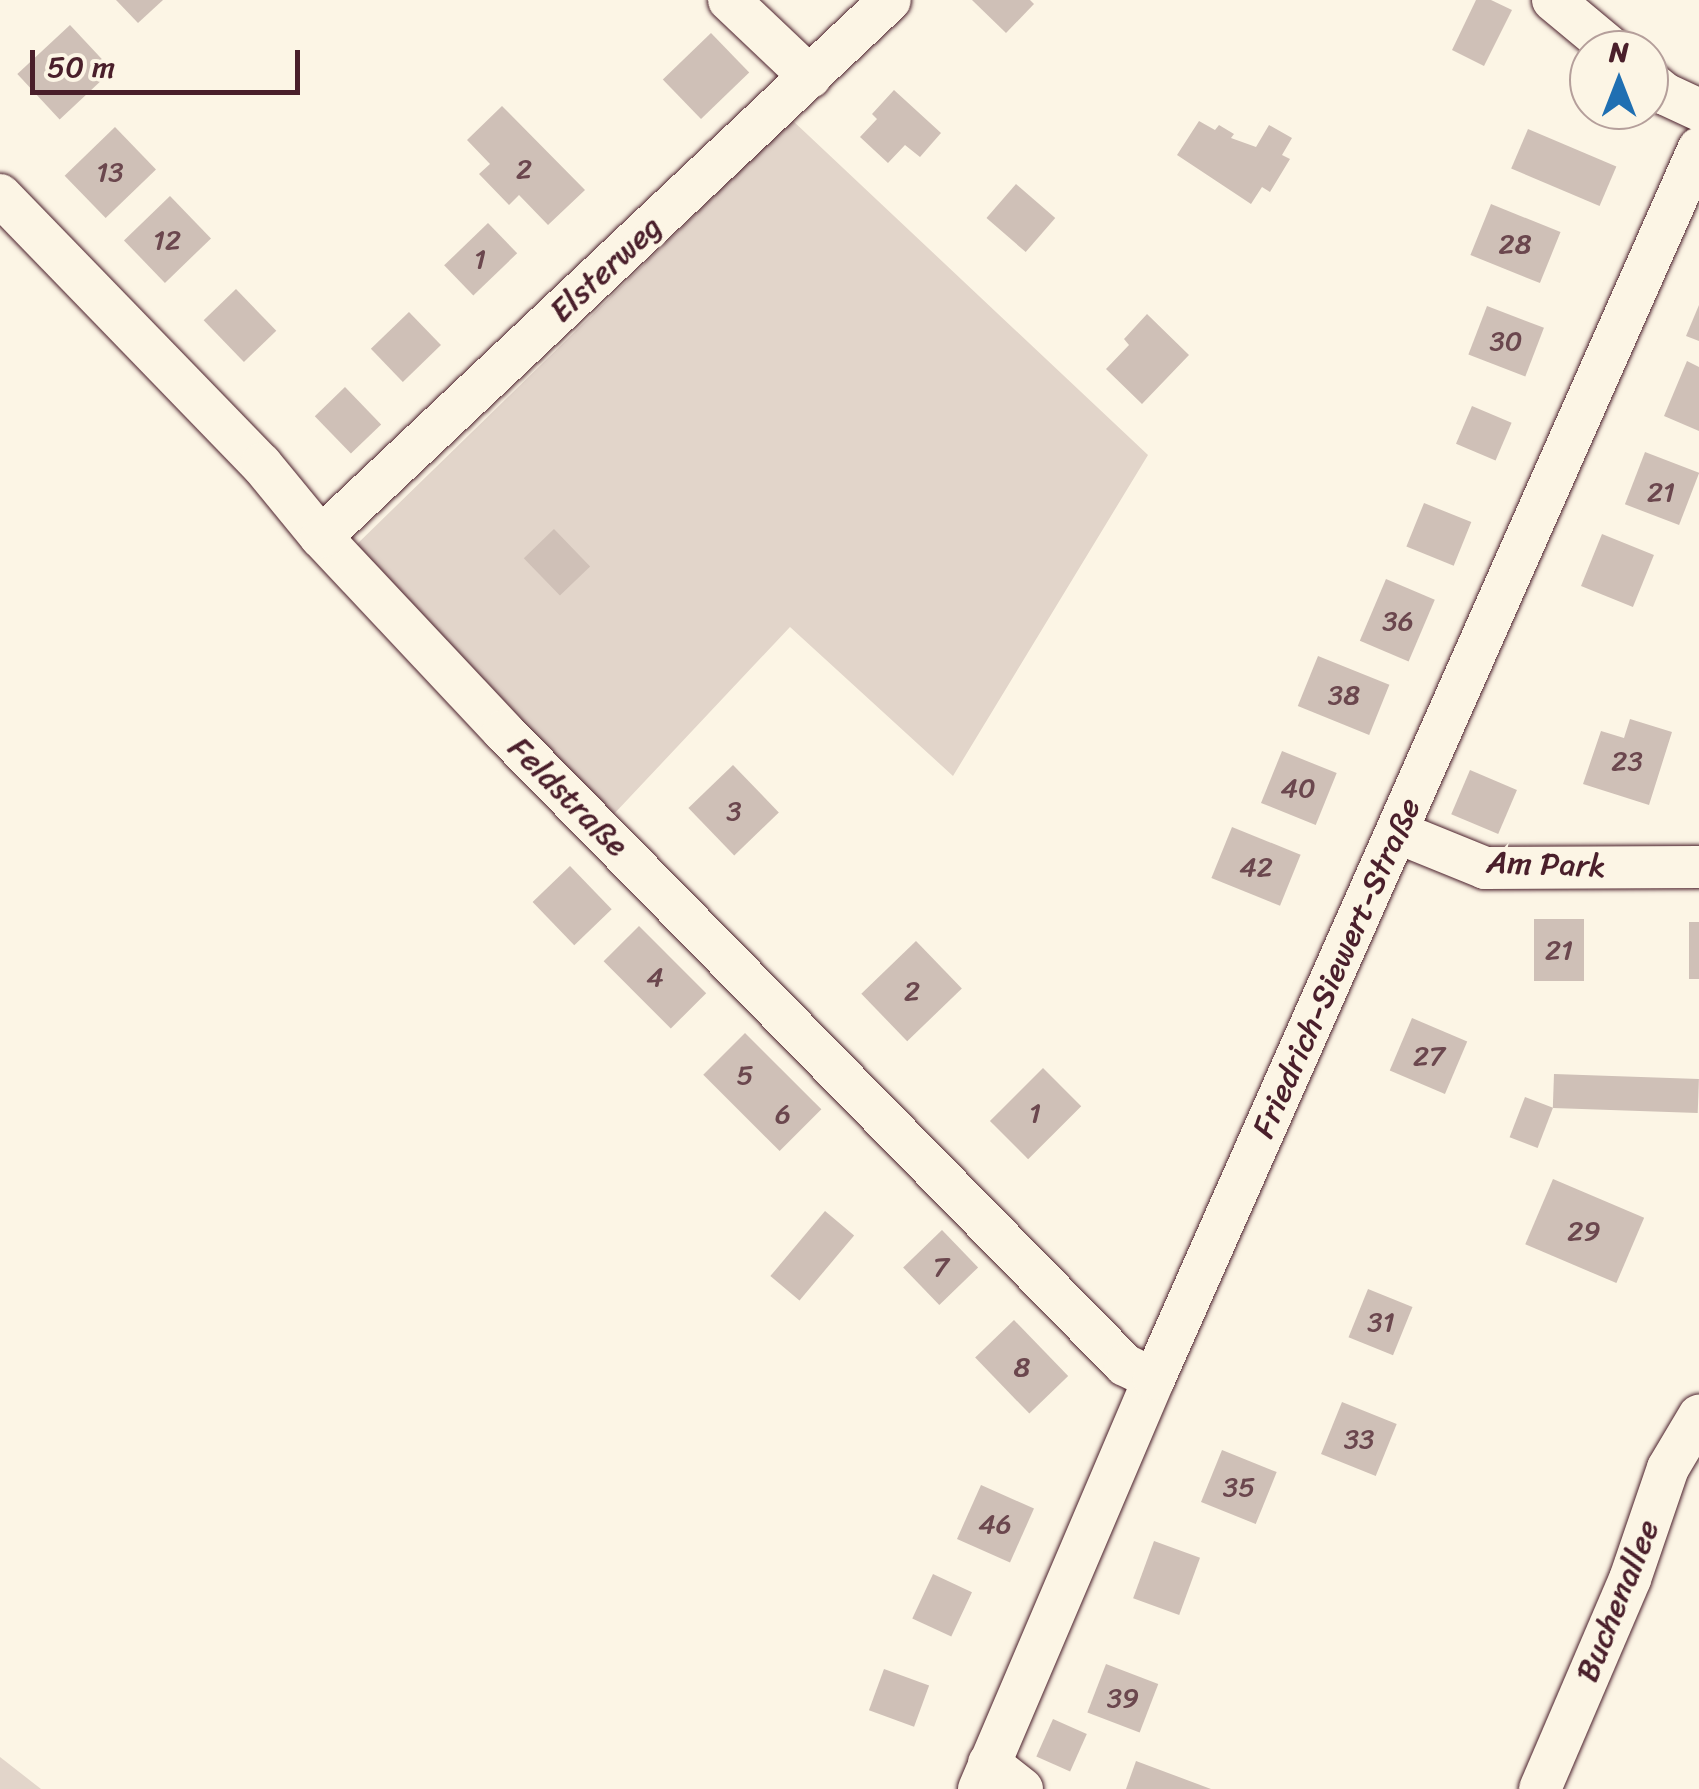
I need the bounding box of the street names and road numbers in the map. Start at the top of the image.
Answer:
street label: Elsterweg [542,208,670,330]
street label: Feldstraße [500,729,636,865]
street label: Friedrich-Siewert-Straße [1245,792,1429,1144]
street label: Am Park [1486,844,1606,886]
street label: Buchenallee [1568,1514,1668,1688]

